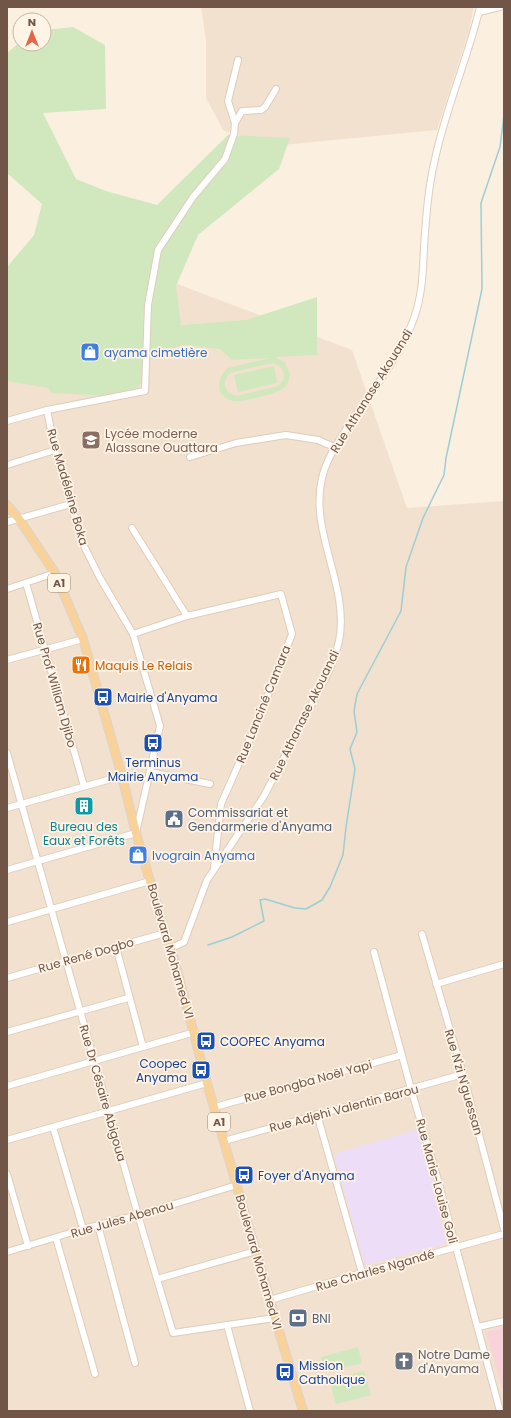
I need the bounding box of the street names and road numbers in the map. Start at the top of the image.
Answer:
street label: Rue Athanase Akouandi [326,326,416,456]
street label: Rue Madéleine Boka [43,427,93,547]
road number: A1 [48,574,70,592]
street label: Rue Prof William Djibo [29,621,81,750]
street label: Rue Lanciné Camara [232,643,294,765]
street label: Rue Athanase Akouandi [265,647,343,783]
street label: Boulevard Mohamed VI [144,881,198,1021]
street label: Rue René Dogbo [36,933,136,977]
street label: Rue Dr Césaire Abigoua [75,1023,131,1163]
street label: Rue N'zi N'guessan [441,1027,487,1137]
street label: Rue Bongba Noël Yapi [242,1056,374,1106]
street label: Rue Adjehi Valentin Barou [267,1080,421,1136]
road number: A1 [208,1113,230,1131]
street label: Rue Marie-Louise Goli [412,1117,462,1245]
street label: Boulevard Mohamed VI [232,1192,286,1332]
street label: Rue Jules Abenou [69,1196,175,1242]
street label: Rue Charles Ngandé [314,1245,436,1295]

